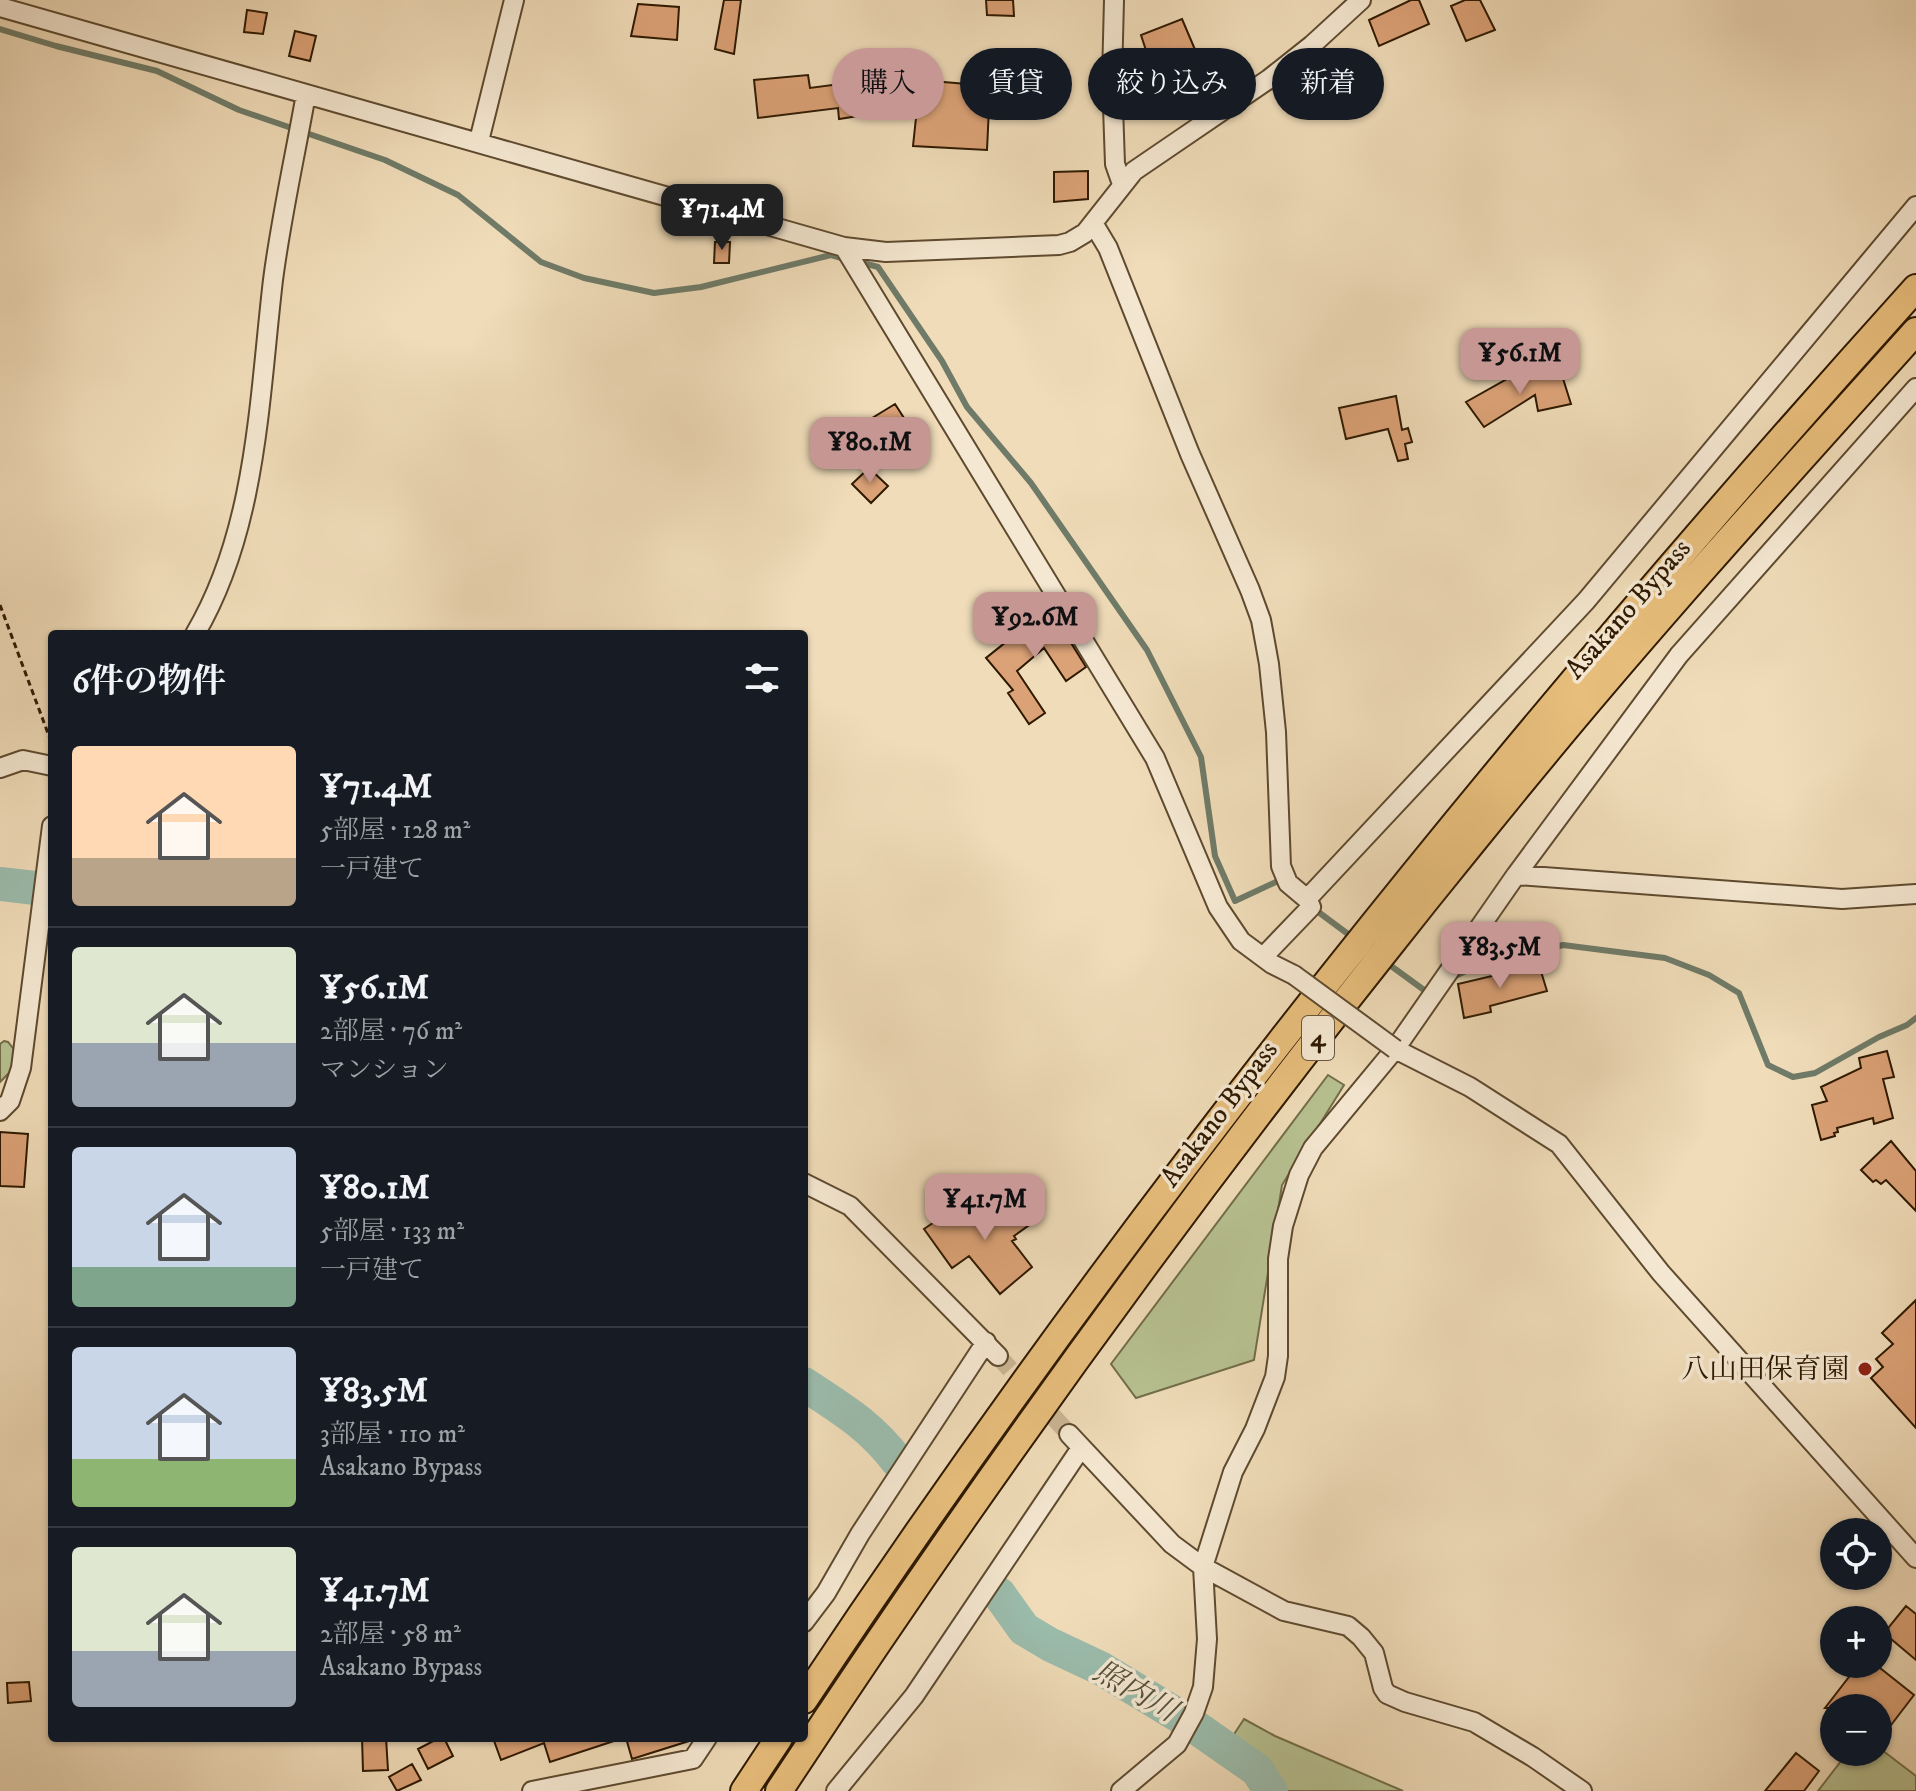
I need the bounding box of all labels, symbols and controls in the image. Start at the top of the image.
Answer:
chip: 購入 [832,48,944,120]
chip: 賃貸 [960,48,1072,120]
chip: 絞り込み [1088,48,1256,120]
chip: 新着 [1272,48,1384,120]
pin: ¥71.4M [657,184,787,252]
text: ¥71.4M [679,193,765,226]
pin: ¥56.1M [1455,328,1585,396]
text: ¥56.1M [1478,337,1562,370]
pin: ¥80.1M [805,417,935,485]
text: ¥80.1M [828,426,912,459]
street label: Asakano Bypass [1557,532,1699,686]
pin: ¥92.6M [970,592,1100,660]
text: ¥92.6M [991,601,1079,634]
icon: filters [740,656,784,700]
text: 6件の物件 [72,661,226,703]
text: ¥71.4M [320,766,432,808]
icon: home [136,778,232,874]
text: 5部屋 · 128 m² [320,814,470,847]
text: 一戸建て [320,853,424,886]
pin: ¥83.5M [1435,922,1565,990]
text: ¥83.5M [1459,931,1541,964]
text: ¥56.1M [320,967,429,1009]
icon: home [136,979,232,1075]
text: 2部屋 · 76 m² [320,1015,462,1048]
road number: 4 [1302,1016,1334,1060]
street label: Asakano Bypass [1152,1034,1286,1194]
text: マンション [320,1054,449,1087]
text: ¥80.1M [320,1167,430,1209]
pin: ¥41.7M [920,1174,1050,1242]
icon: home [136,1179,232,1275]
text: ¥41.7M [943,1183,1027,1216]
text: 5部屋 · 133 m² [320,1215,464,1248]
text: 一戸建て [320,1254,424,1287]
place label: 八山田保育園 [1681,1352,1849,1387]
marker: 八山田保育園 [1856,1360,1874,1378]
text: ¥83.5M [320,1370,428,1412]
icon: home [136,1379,232,1475]
text: 3部屋 · 110 m² [320,1418,465,1451]
text: Asakano Bypass [320,1451,482,1484]
map controls [1820,1518,1892,1766]
button: locate [1820,1518,1892,1590]
text: ¥41.7M [320,1570,430,1612]
icon: home [136,1579,232,1675]
button: + [1820,1606,1892,1678]
text: 2部屋 · 58 m² [320,1618,461,1651]
text: Asakano Bypass [320,1651,482,1684]
water label: 照内川 [1087,1653,1186,1732]
button: − [1820,1694,1892,1766]

